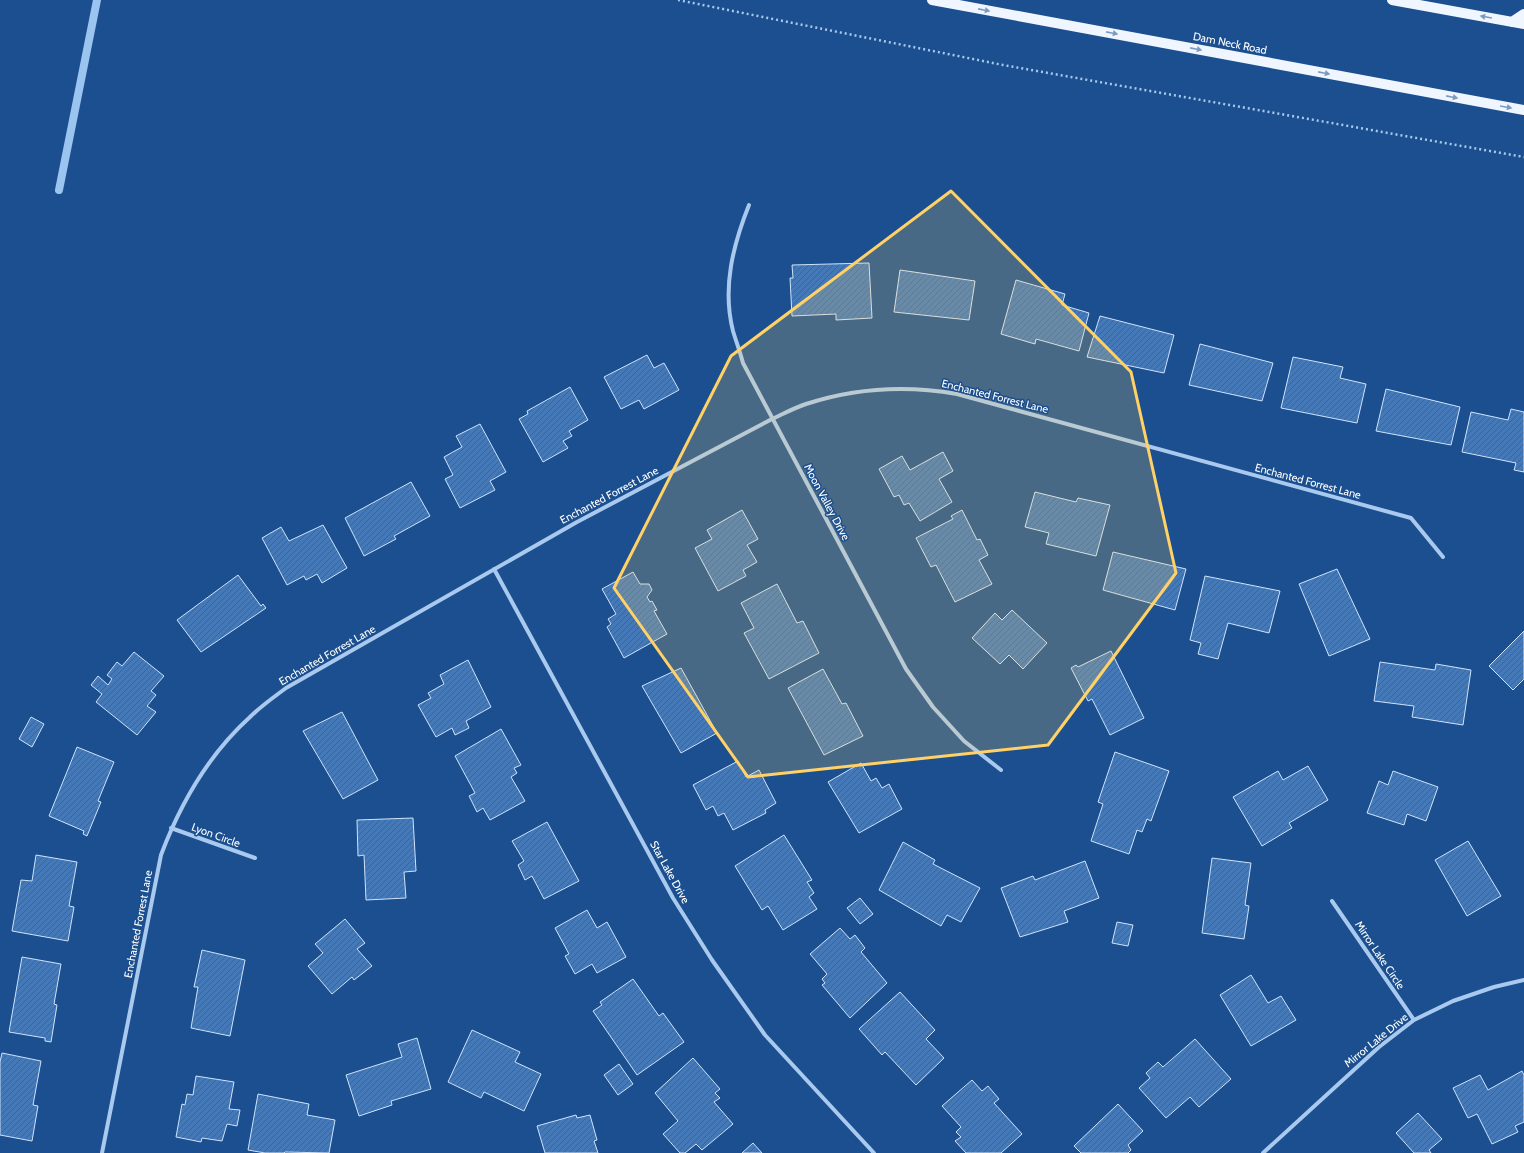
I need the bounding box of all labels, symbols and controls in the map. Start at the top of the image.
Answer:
one-way arrow [978,7,990,13]
one-way arrow [1480,14,1492,20]
street label: Dam Neck Road [1192,29,1268,57]
one-way arrow [1106,31,1118,37]
one-way arrow [1190,46,1203,52]
one-way arrow [1318,70,1330,76]
one-way arrow [1446,94,1458,100]
one-way arrow [1500,104,1512,110]
street label: Enchanted Forrest Lane [940,376,1050,416]
street label: Enchanted Forrest Lane [1253,460,1363,502]
street label: Moon Valley Drive [801,461,853,543]
street label: Enchanted Forrest Lane [557,463,661,527]
street label: Enchanted Forrest Lane [276,621,378,688]
street label: Lyon Circle [190,820,243,850]
street label: Star Lake Drive [647,838,693,906]
street label: Enchanted Forrest Lane [121,869,155,979]
street label: Mirror Lake Circle [1352,918,1408,992]
street label: Mirror Lake Drive [1341,1010,1411,1070]

